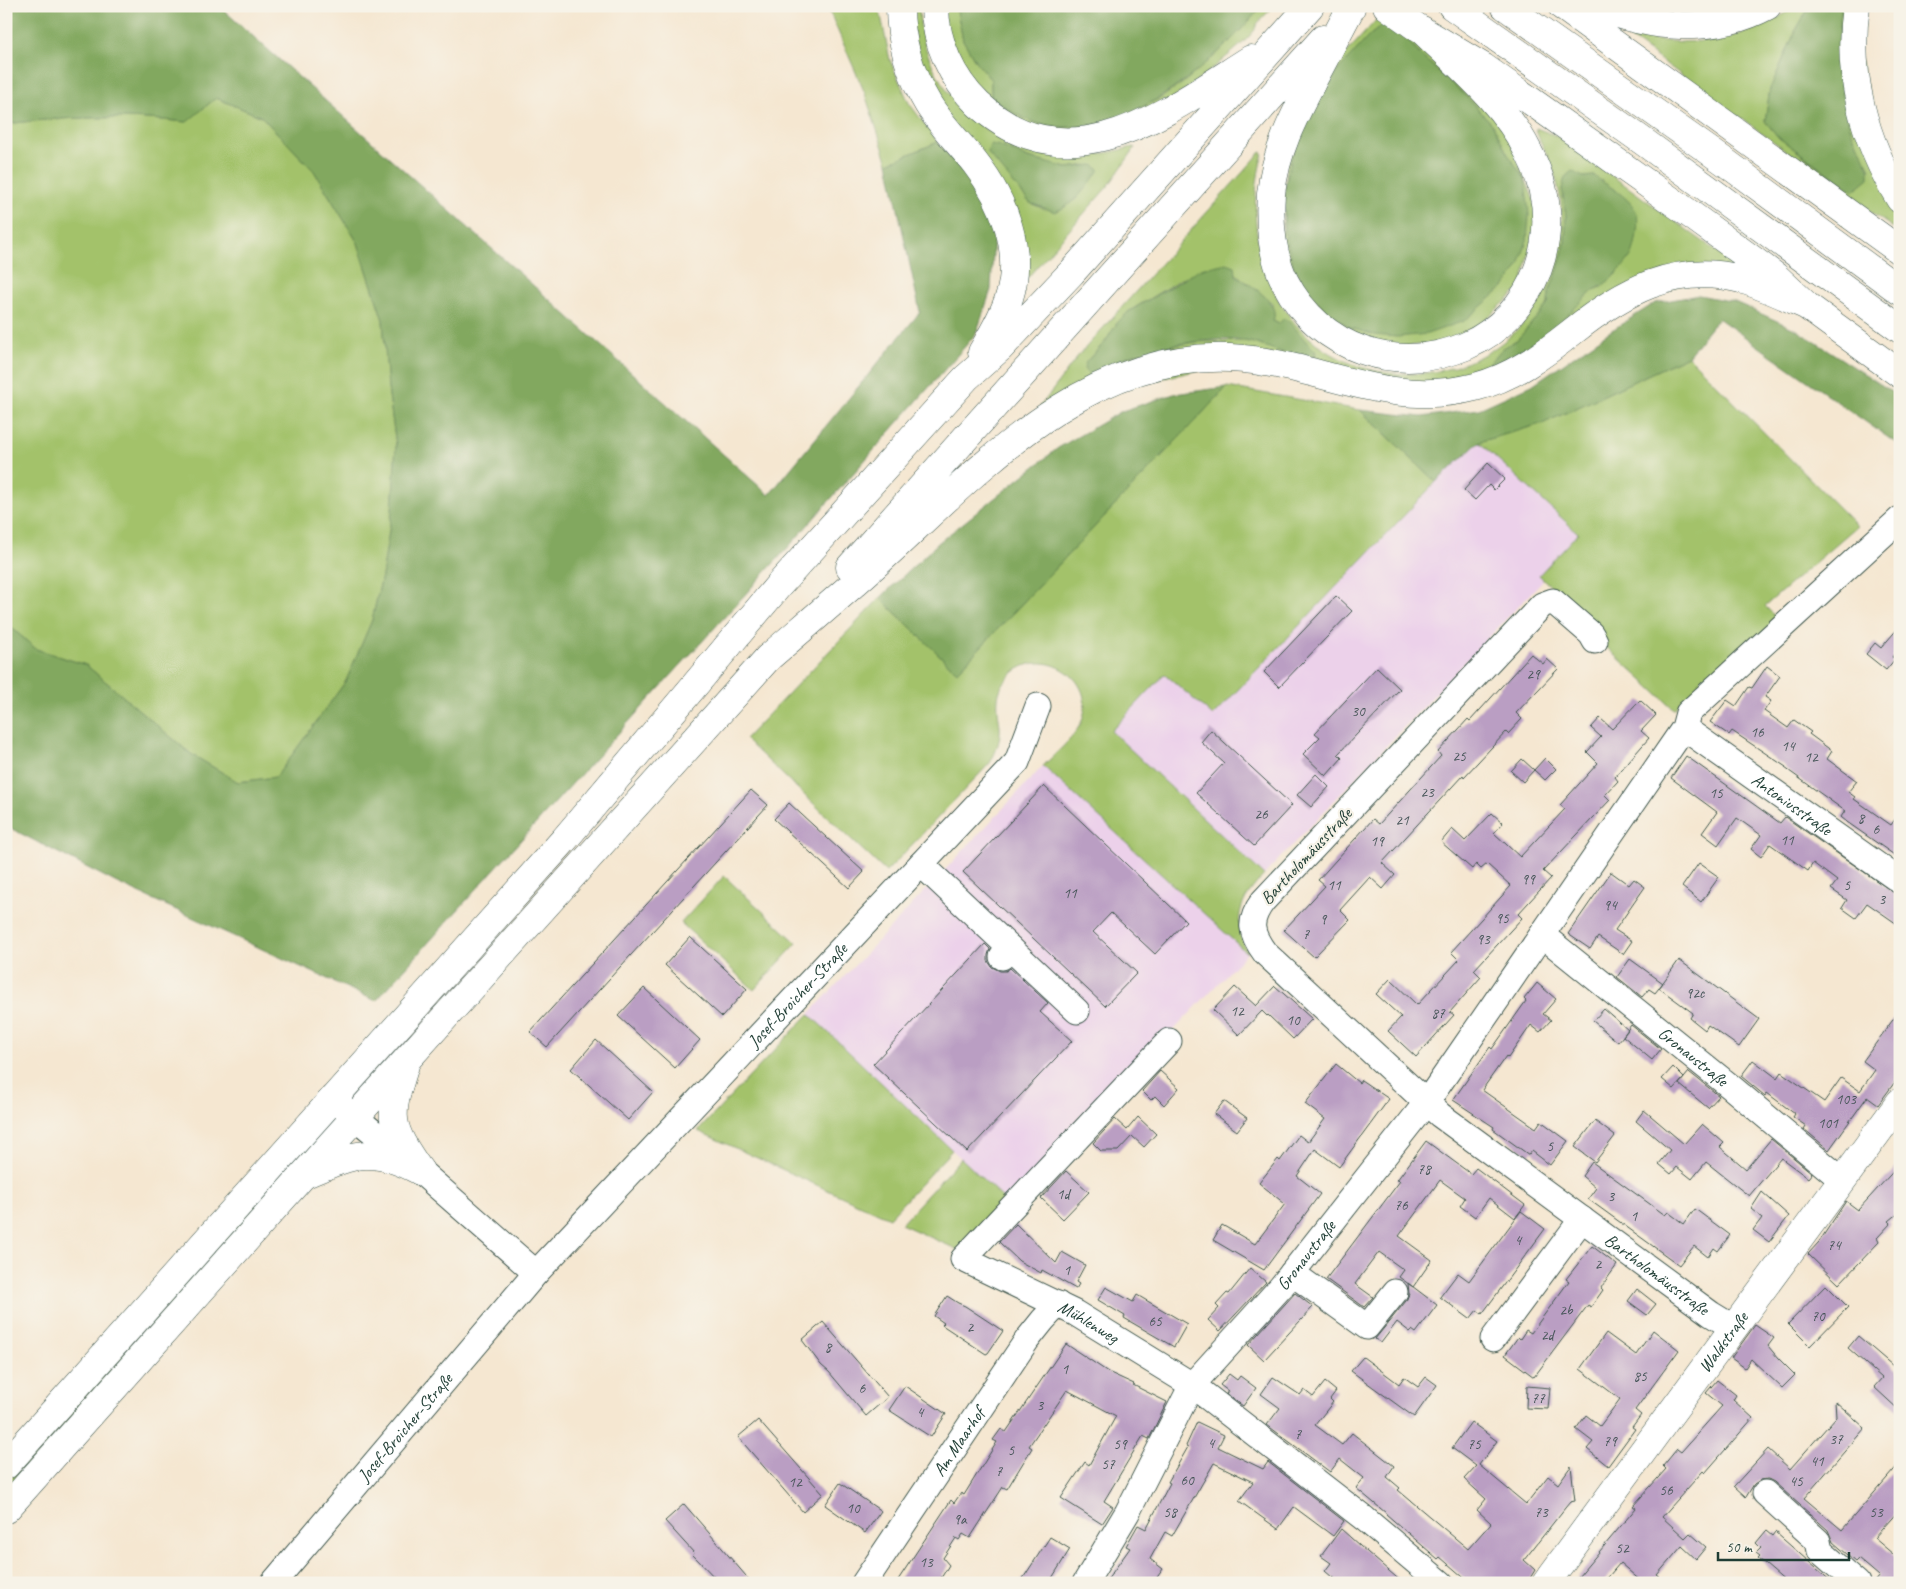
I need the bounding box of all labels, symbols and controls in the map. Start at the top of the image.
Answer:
house number: 29 [1526,665,1541,684]
house number: 30 [1351,702,1366,721]
house number: 16 [1750,723,1765,742]
house number: 14 [1781,737,1796,756]
house number: 25 [1452,747,1467,766]
house number: 12 [1804,748,1819,767]
street label: Antoniusstraße [1747,768,1837,841]
house number: 23 [1420,783,1435,802]
house number: 15 [1709,784,1724,803]
street label: Bartholomäusstraße [1256,802,1357,909]
house number: 26 [1254,805,1269,824]
house number: 8 [1858,809,1866,828]
house number: 21 [1395,811,1410,830]
house number: 6 [1873,820,1881,839]
house number: 11 [1780,831,1795,850]
house number: 19 [1370,832,1385,851]
house number: 99 [1521,870,1536,889]
house number: 11 [1327,876,1342,895]
house number: 5 [1844,876,1852,895]
house number: 11 [1063,884,1078,903]
house number: 3 [1879,890,1887,909]
house number: 94 [1603,896,1618,915]
house number: 95 [1495,909,1510,928]
house number: 9 [1320,910,1328,929]
house number: 7 [1303,925,1311,944]
house number: 93 [1476,930,1491,949]
street label: Josef-Broicher-Straße [742,937,853,1053]
house number: 92c [1686,984,1705,1003]
house number: 12 [1230,1002,1245,1021]
house number: 87 [1431,1004,1446,1023]
house number: 10 [1286,1011,1301,1030]
street label: Gronaustraße [1654,1022,1733,1092]
house number: 103 [1836,1090,1857,1109]
house number: 101 [1818,1114,1839,1133]
house number: 5 [1547,1137,1555,1156]
house number: 78 [1417,1160,1432,1179]
house number: 1d [1057,1185,1071,1204]
house number: 3 [1608,1187,1616,1206]
house number: 76 [1394,1196,1409,1215]
house number: 1 [1631,1207,1639,1226]
street label: Gronaustraße [1272,1215,1341,1295]
street label: Bartholomäusstraße [1600,1229,1714,1321]
house number: 4 [1515,1231,1523,1250]
house number: 74 [1827,1236,1842,1255]
house number: 2 [1595,1255,1603,1274]
house number: 1 [1064,1261,1072,1280]
street label: Mühlenweg [1054,1295,1124,1349]
house number: 2b [1559,1301,1574,1320]
street label: Waldstraße [1694,1307,1753,1377]
house number: 70 [1811,1307,1826,1326]
house number: 65 [1148,1312,1163,1331]
house number: 2 [967,1318,975,1337]
house number: 2d [1541,1326,1555,1345]
house number: 8 [825,1338,833,1357]
house number: 1 [1062,1360,1070,1379]
house number: 85 [1633,1367,1648,1386]
street label: Josef-Broicher-Straße [352,1368,458,1487]
house number: 6 [859,1379,867,1398]
house number: 77 [1531,1389,1546,1408]
house number: 3 [1037,1396,1045,1415]
street label: Am Maarhof [928,1400,992,1480]
house number: 4 [917,1403,925,1422]
house number: 7 [1295,1425,1303,1444]
house number: 37 [1829,1430,1844,1449]
house number: 79 [1603,1432,1618,1451]
house number: 4 [1208,1434,1216,1453]
house number: 59 [1113,1435,1128,1454]
house number: 75 [1467,1435,1482,1454]
house number: 5 [1008,1441,1016,1460]
house number: 41 [1810,1452,1825,1471]
house number: 57 [1101,1455,1116,1474]
house number: 7 [996,1462,1004,1481]
house number: 60 [1180,1471,1195,1490]
house number: 45 [1789,1472,1804,1491]
house number: 12 [788,1473,803,1492]
house number: 56 [1659,1481,1674,1500]
house number: 10 [846,1499,861,1518]
house number: 58 [1163,1503,1178,1522]
house number: 73 [1534,1503,1549,1522]
house number: 53 [1869,1503,1884,1522]
house number: 9a [953,1510,968,1529]
scale bar [1718,1529,1850,1561]
text: 50 m [1726,1538,1753,1557]
house number: 52 [1615,1539,1630,1558]
house number: 13 [919,1553,934,1572]

